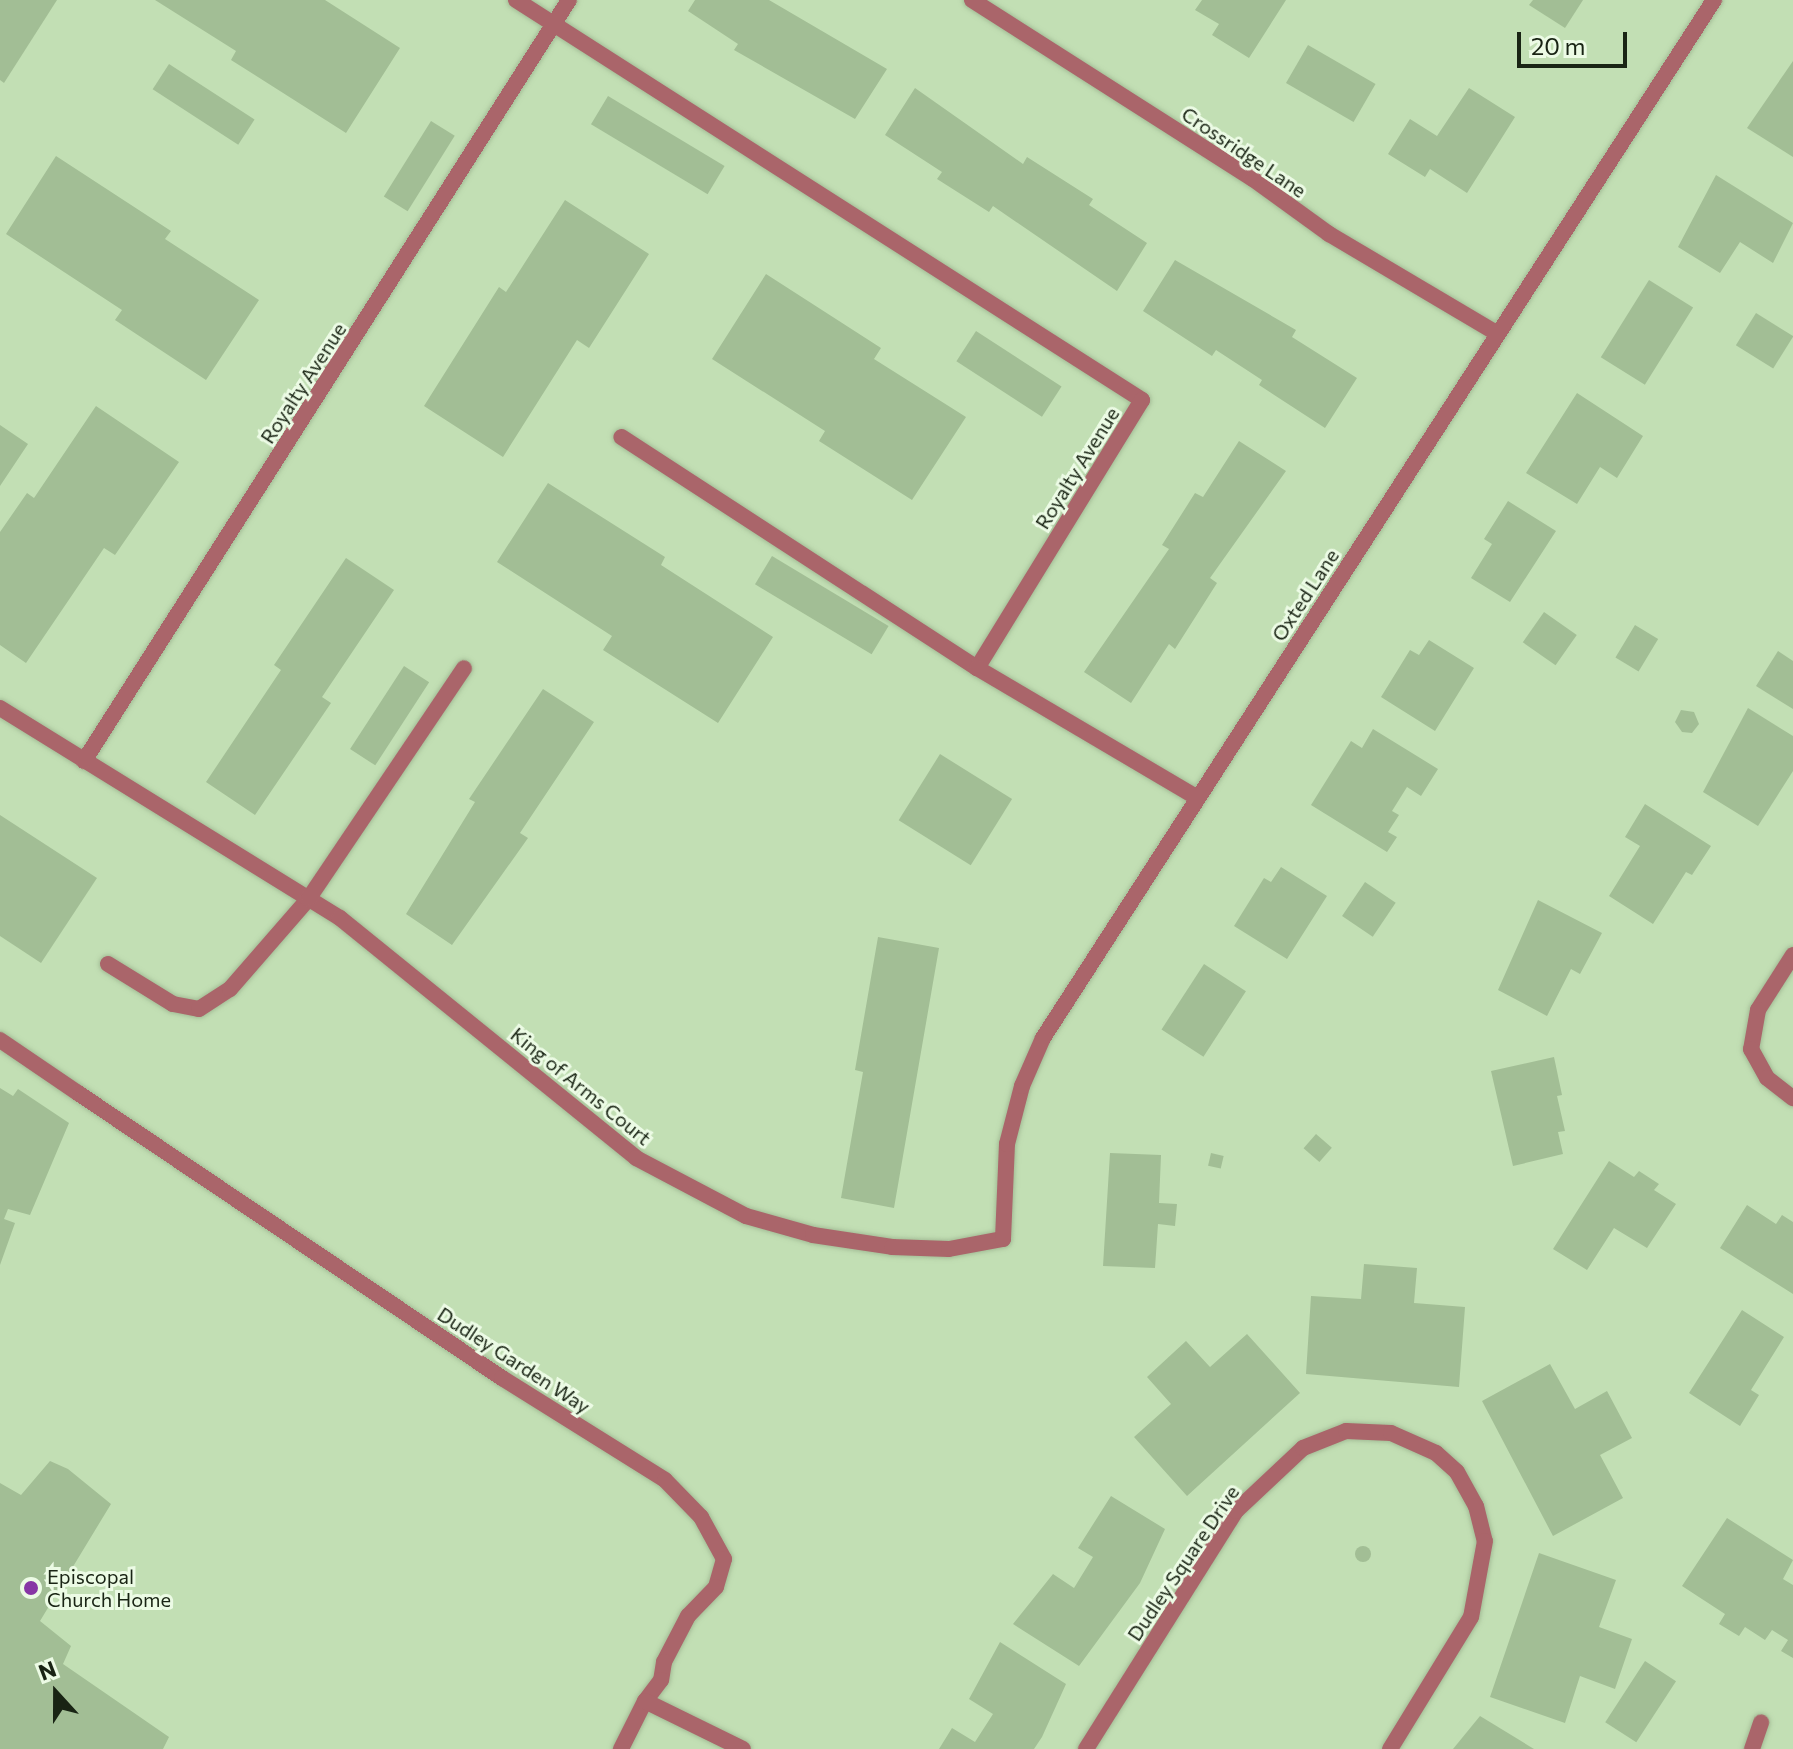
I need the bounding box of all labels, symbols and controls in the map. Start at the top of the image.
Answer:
scale bar [1521,16,1631,66]
text: 20 m [1531,31,1585,60]
street label: Crossridge Lane [1177,102,1311,202]
street label: Royalty Avenue [255,318,351,448]
street label: Royalty Avenue [1030,403,1124,533]
street label: Oxted Lane [1266,545,1344,645]
street label: King of Arms Court [506,1022,656,1150]
street label: Dudley Garden Way [433,1302,595,1418]
street label: Dudley Square Drive [1122,1481,1244,1645]
place label: Episcopal Church Home [47,1564,171,1611]
marker: Episcopal Church Home [22,1579,40,1597]
north arrow [16,1653,96,1733]
text: N [35,1655,60,1686]

